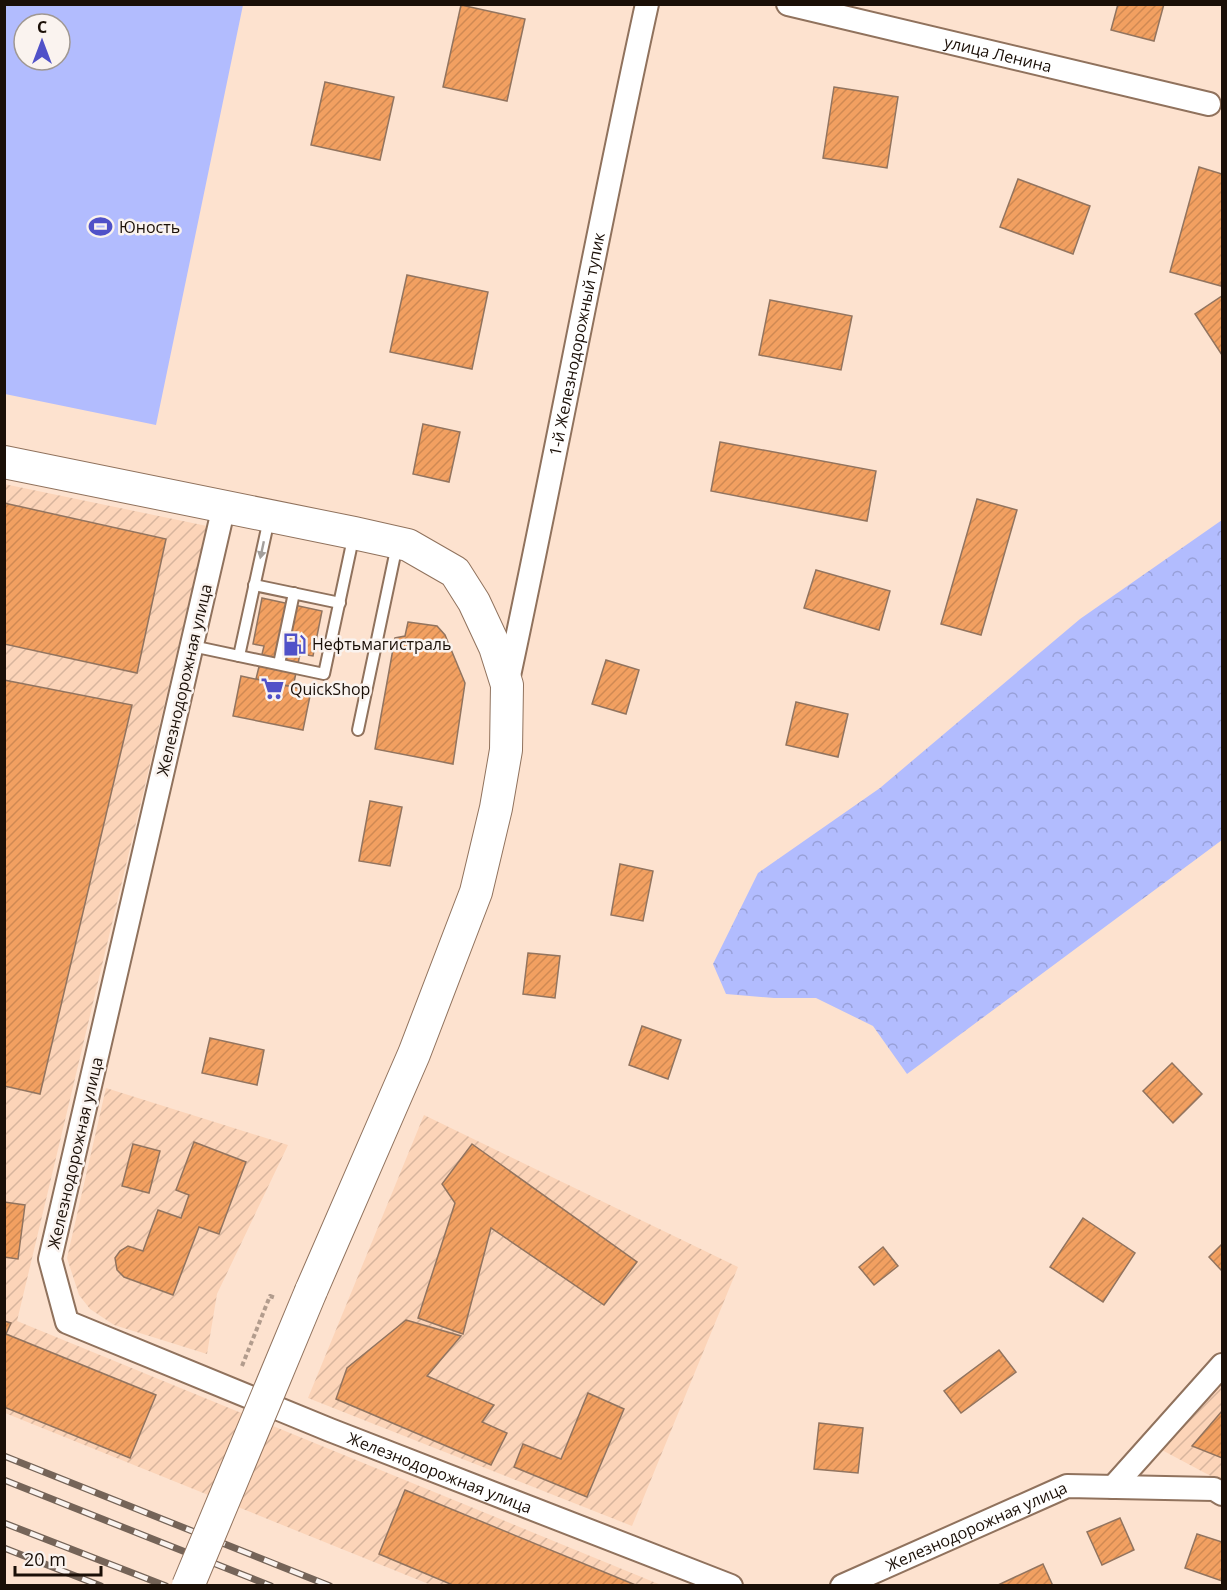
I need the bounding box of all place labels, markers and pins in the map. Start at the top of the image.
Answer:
sports icon: Юность [88,214,114,240]
place label: Юность [119,216,180,238]
fuel station icon: Нефтьмагистраль [281,631,307,657]
place label: Нефтьмагистраль [312,633,451,655]
supermarket icon: QuickShop [259,676,285,702]
place label: QuickShop [290,678,370,700]

